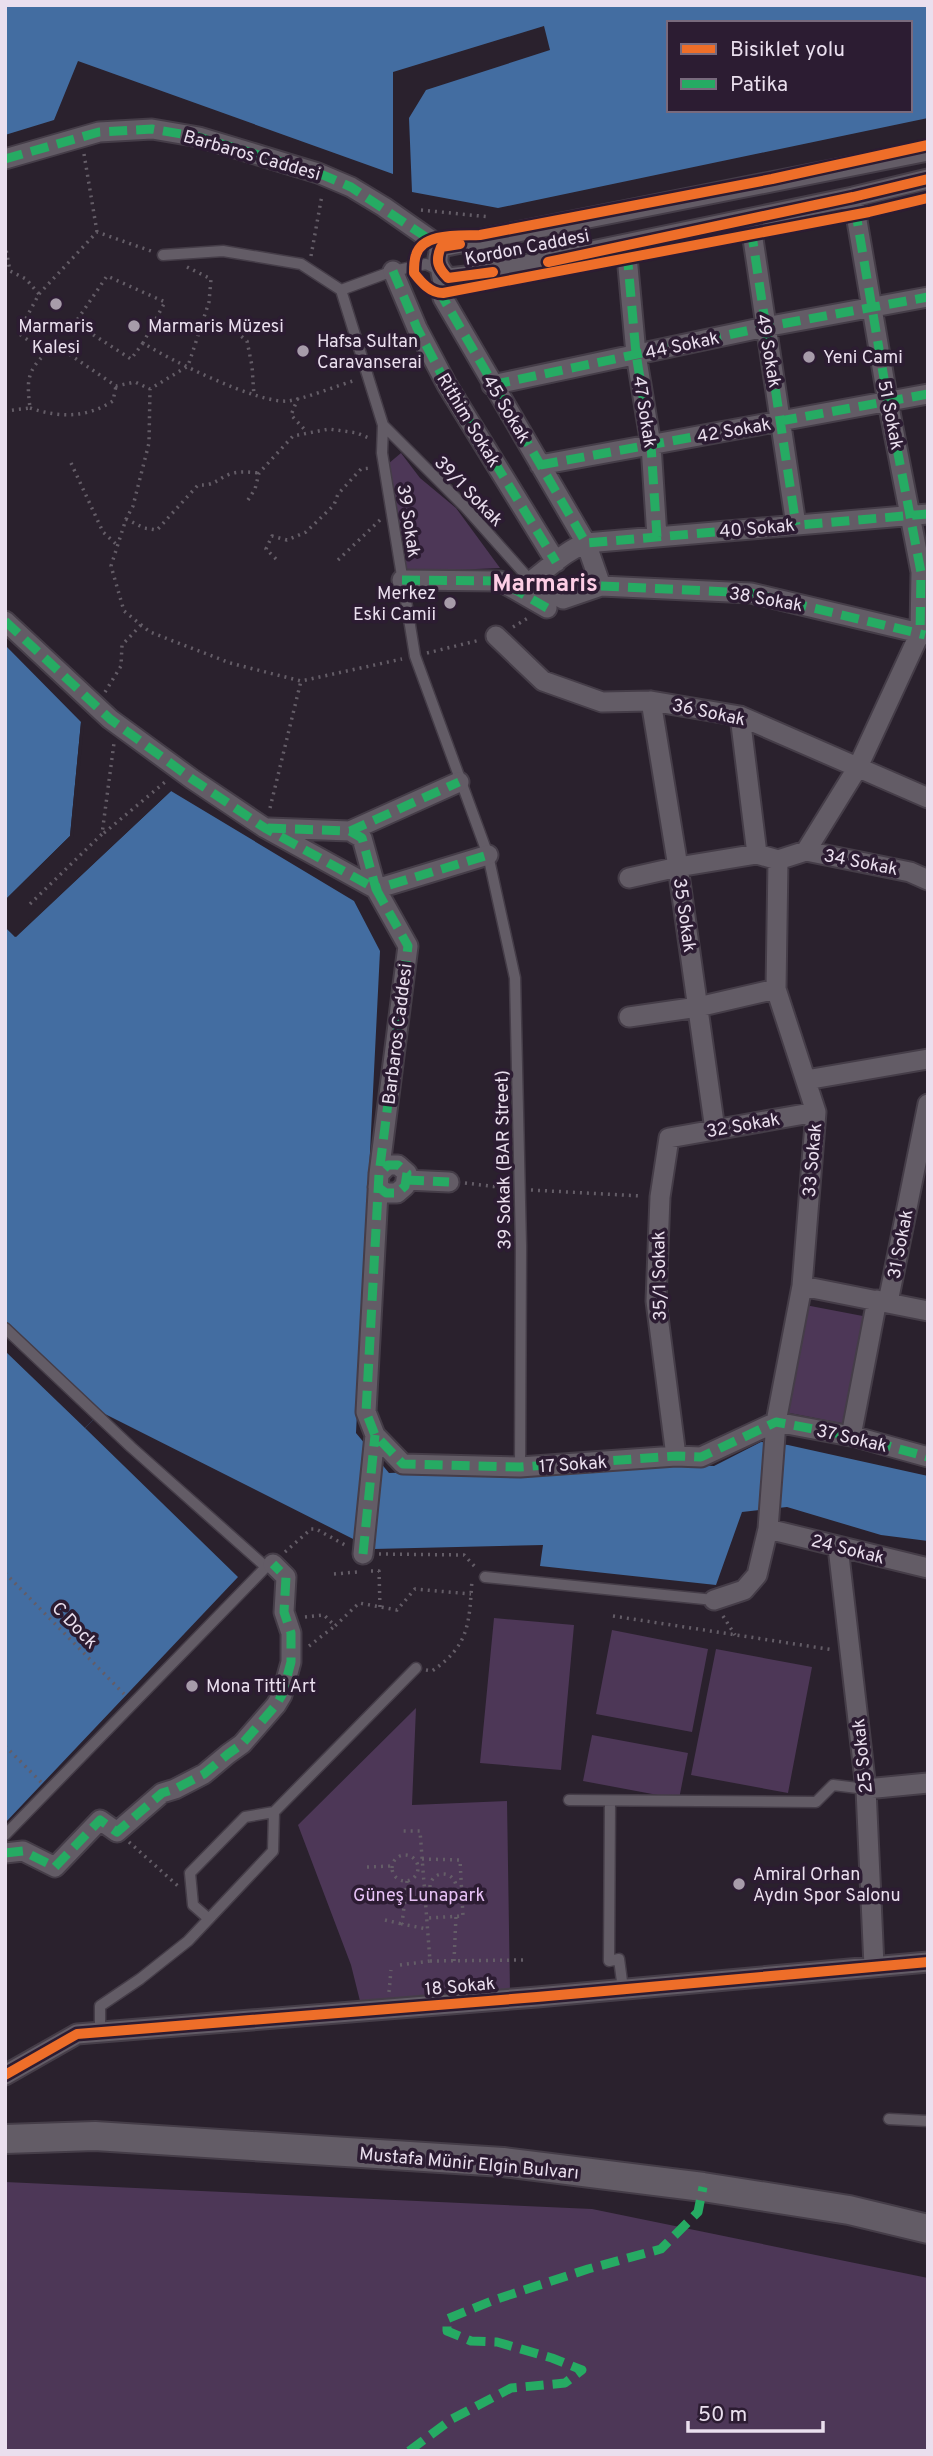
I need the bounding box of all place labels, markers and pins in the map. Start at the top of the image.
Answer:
marker: Marmaris Kalesi [48,296,64,312]
place label: Marmaris Kalesi [18,316,94,360]
place label: Marmaris Müzesi [148,316,284,339]
marker: Marmaris Müzesi [126,318,142,334]
place label: Hafsa Sultan Caravanserai [317,331,422,375]
marker: Hafsa Sultan Caravanserai [295,343,311,359]
place label: Yeni Cami [823,347,903,370]
marker: Yeni Cami [801,349,817,365]
place label: Merkez Eski Camii [353,583,436,627]
marker: Merkez Eski Camii [442,595,458,611]
place label: Mona Titti Art [206,1676,316,1699]
marker: Mona Titti Art [184,1678,200,1694]
place label: Amiral Orhan Aydın Spor Salonu [753,1864,901,1908]
marker: Amiral Orhan Aydın Spor Salonu [731,1876,747,1892]

